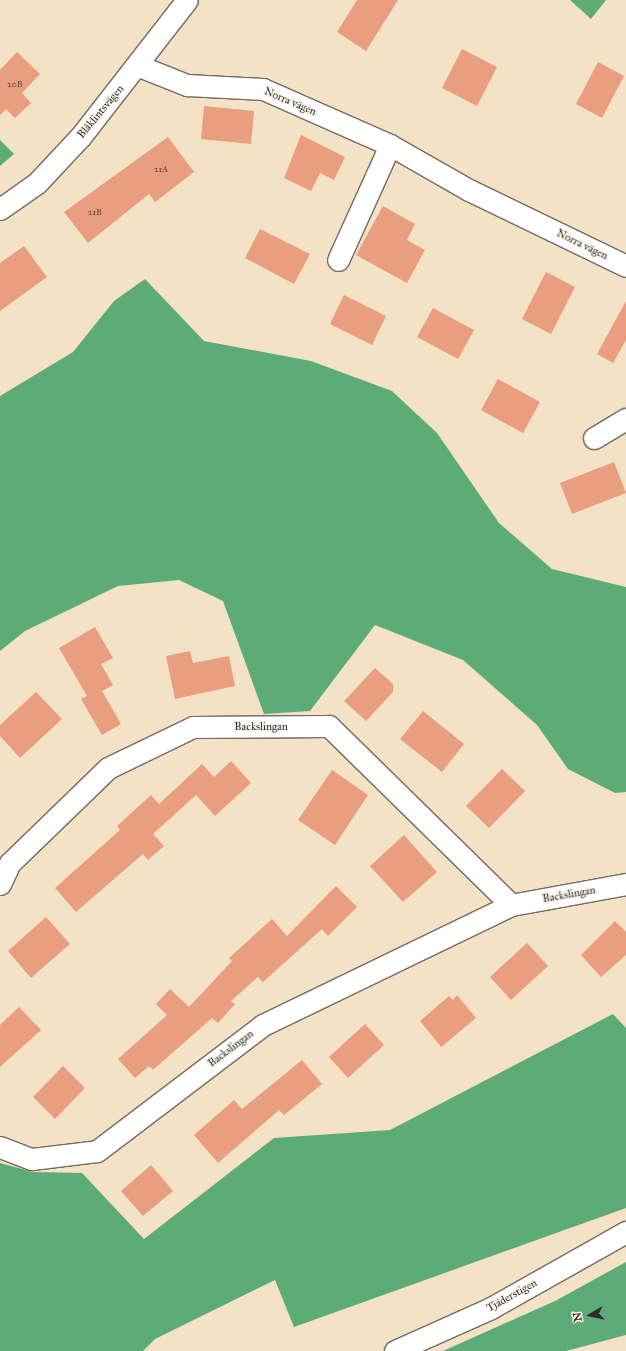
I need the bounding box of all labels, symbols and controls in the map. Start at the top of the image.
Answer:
house number: 20B [7,79,23,89]
street label: Blåklintsvägen [75,83,127,141]
street label: Norra vägen [262,85,318,119]
house number: 21A [154,164,168,174]
house number: 21B [88,207,102,217]
street label: Norra vägen [554,227,610,263]
street label: Backslingan [234,720,288,734]
street label: Backslingan [542,884,596,906]
street label: Backslingan [206,1028,256,1070]
street label: Tjäderstigen [484,1277,540,1315]
north arrow [570,1295,610,1335]
text: N [571,1311,585,1323]

